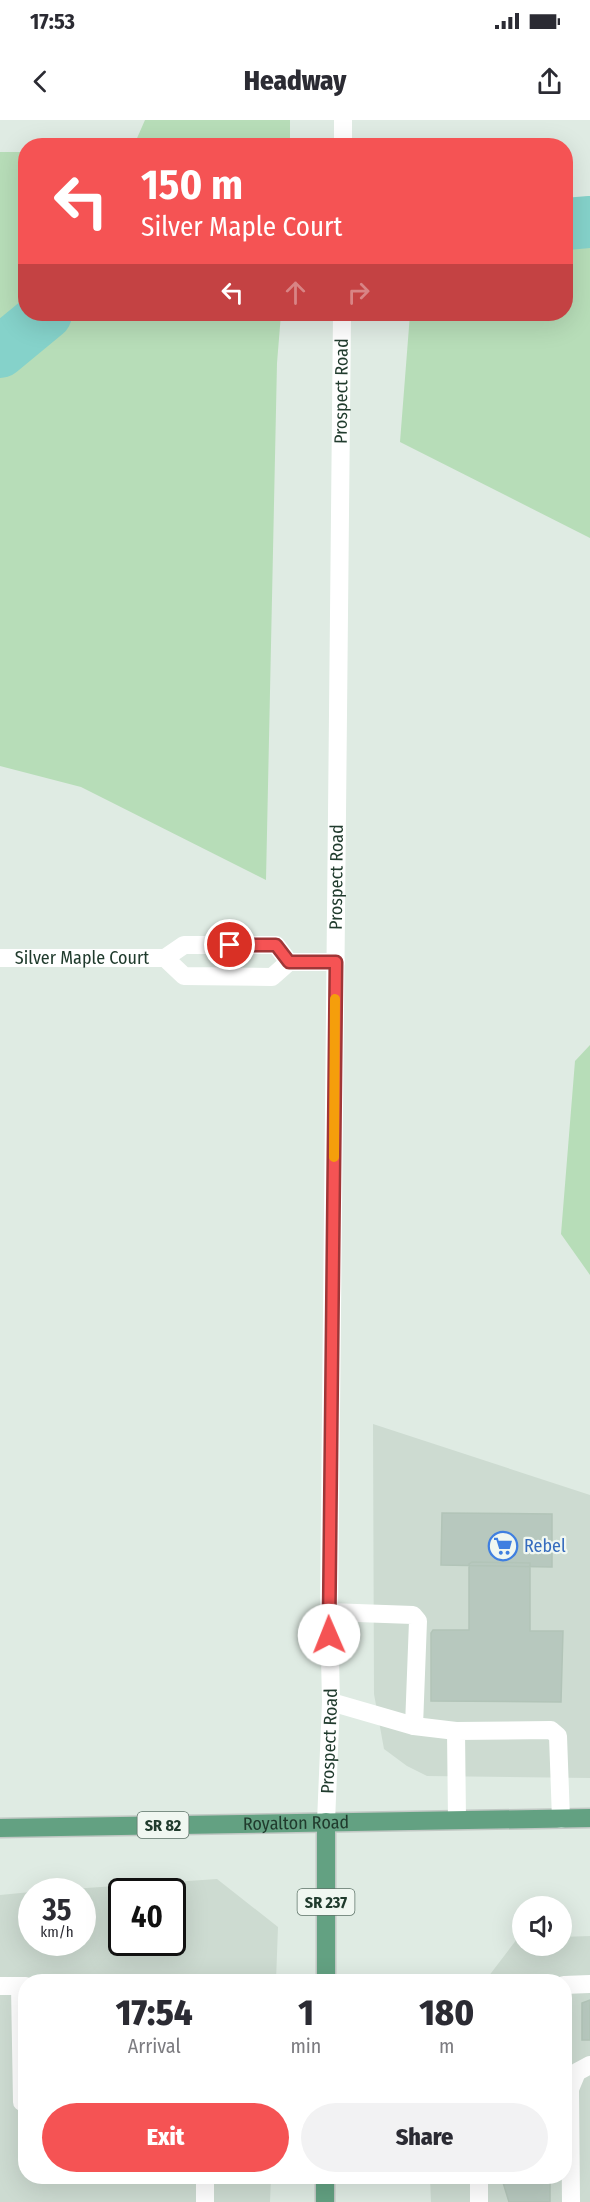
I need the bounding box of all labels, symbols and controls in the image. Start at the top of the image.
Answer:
text: 17:53 [30,8,75,35]
icon: back [24,65,57,98]
text: Headway [244,65,346,97]
icon: share [533,65,566,98]
text: 150 m [141,160,243,210]
icon: left [42,162,120,240]
text: Silver Maple Court [141,211,342,243]
icon: left [216,276,249,309]
icon: ahead [279,276,312,309]
icon: right [342,276,375,309]
street label: Prospect Road [330,338,353,444]
street label: Prospect Road [325,824,348,930]
pin [204,919,255,970]
icon: arrive [213,928,246,961]
street label: Silver Maple Court [15,947,149,969]
supermarket icon: Rebel [487,1530,519,1562]
place label: Rebel [524,1535,566,1557]
position arrow [297,1603,361,1667]
street label: Prospect Road [316,1688,342,1794]
street label: Royalton Road [243,1811,349,1835]
road number: SR 82 [138,1812,188,1838]
speed limit sign: 40 [108,1878,186,1956]
road number: SR 237 [298,1889,354,1915]
text: 35 [43,1892,71,1928]
map controls [512,1896,572,1956]
button: sound [512,1896,572,1956]
text: km/h [40,1923,74,1941]
text: 17:54 [116,1991,193,2035]
text: 1 [298,1991,314,2035]
text: 180 [419,1991,474,2035]
text: Arrival [128,2034,181,2058]
text: min [290,2034,321,2058]
text: m [439,2034,454,2058]
button: Exit [42,2103,289,2172]
button: Share [301,2103,548,2172]

